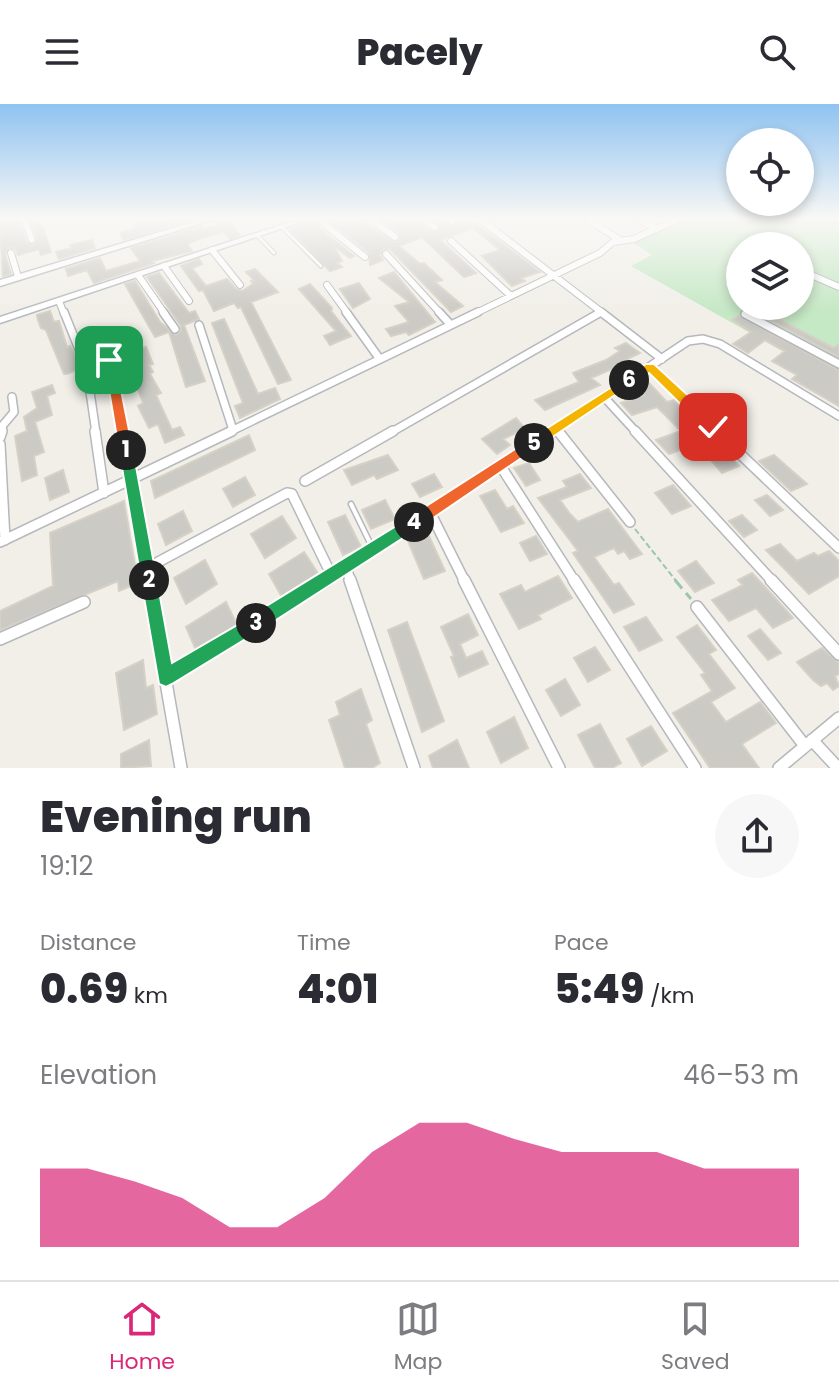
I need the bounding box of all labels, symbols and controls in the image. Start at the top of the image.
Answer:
text: Pacely [356,27,483,78]
icon: menu [40,30,84,74]
icon: search [755,30,799,74]
map controls [726,128,814,320]
button: locate [726,128,814,216]
button: layers [726,232,814,320]
pin [75,326,143,394]
icon: arrive [87,338,131,382]
pin: 6 [609,360,649,400]
text: 6 [622,364,636,395]
pin [679,393,747,461]
icon: check [691,405,735,449]
pin: 5 [514,423,554,463]
text: 5 [527,427,541,458]
pin: 1 [106,430,146,470]
text: 1 [122,434,130,465]
pin: 4 [394,502,434,542]
text: 4 [407,506,421,537]
pin: 2 [129,560,169,600]
text: 2 [143,564,155,595]
pin: 3 [236,603,276,643]
text: 3 [249,607,263,638]
text: Evening run [40,786,312,847]
button: share [715,794,799,878]
text: 19:12 [40,848,94,884]
text: Distance [40,927,136,958]
text: Time [297,927,351,958]
text: Pace [554,927,609,958]
text: 0.69 [40,961,128,1017]
text: 4:01 [297,961,378,1017]
text: 5:49 [554,961,644,1017]
text: km [128,980,168,1011]
text: /km [644,980,695,1011]
text: Elevation [40,1057,157,1093]
text: 46–53 m [683,1057,799,1093]
tab: Home [109,1297,175,1378]
tab: Map [394,1297,442,1378]
tab: Saved [661,1297,730,1378]

